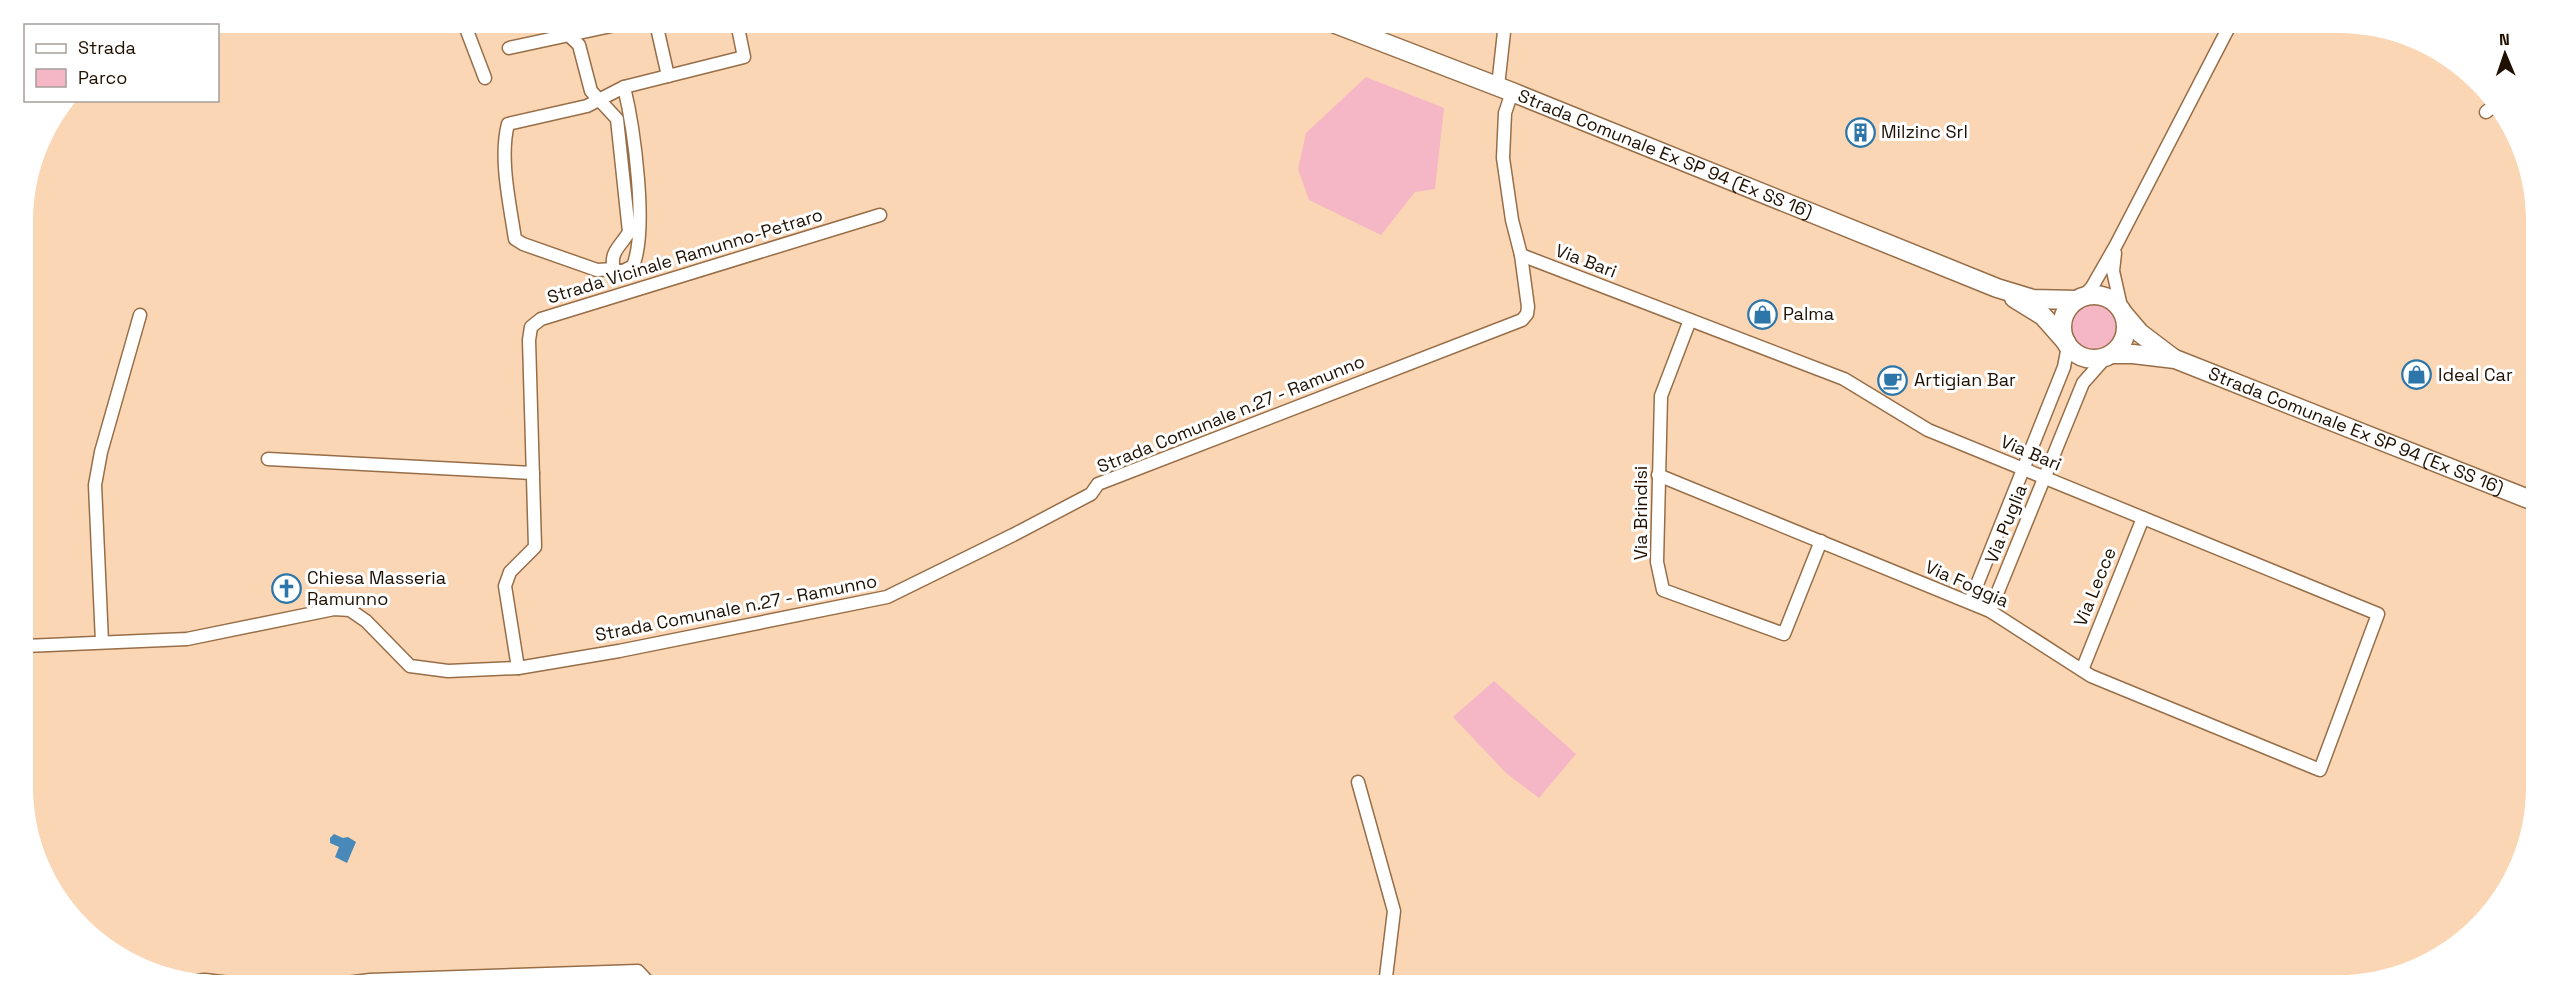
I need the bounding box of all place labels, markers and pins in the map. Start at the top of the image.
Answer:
building icon: Milzinc Srl [1844,116,1876,148]
place label: Milzinc Srl [1881,120,1968,143]
shop icon: Palma [1746,298,1778,330]
place label: Palma [1783,302,1834,325]
shop icon: Ideal Car [2401,359,2433,391]
place label: Ideal Car [2438,363,2513,386]
cafe icon: Artigian Bar [1877,364,1909,396]
place label: Artigian Bar [1914,368,2016,391]
place label: Chiesa Masseria Ramunno [307,566,446,610]
church icon: Chiesa Masseria Ramunno [270,572,302,604]

